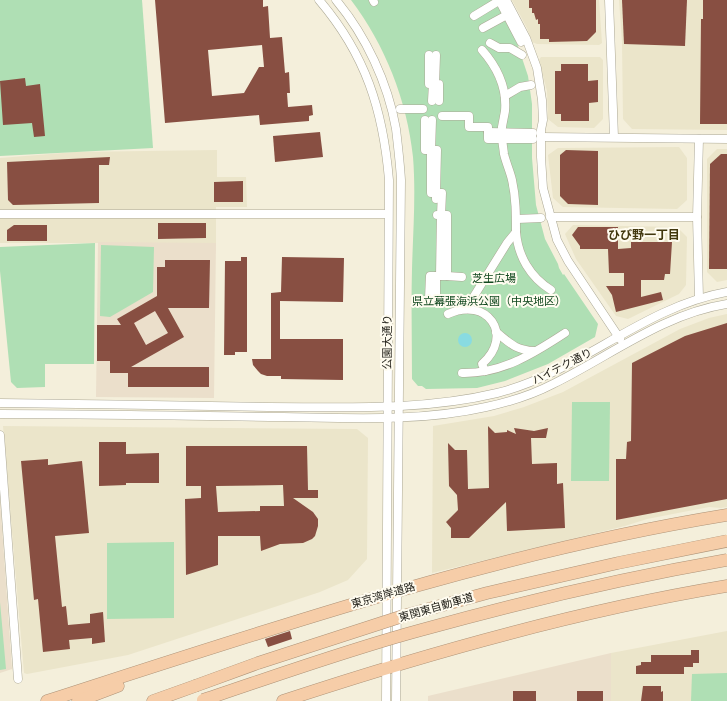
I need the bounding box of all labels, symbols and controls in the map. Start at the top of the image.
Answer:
district label: ひび野一丁目 [608,228,680,242]
park label: 芝生広場 [472,272,516,285]
park label: 県立幕張海浜公園（中央地区） [412,295,566,308]
street label: 公園大通り [381,315,394,370]
street label: ハイテク通り [530,346,594,387]
street label: 東京湾岸道路 [350,580,417,611]
street label: 東関東自動車道 [397,591,475,624]

